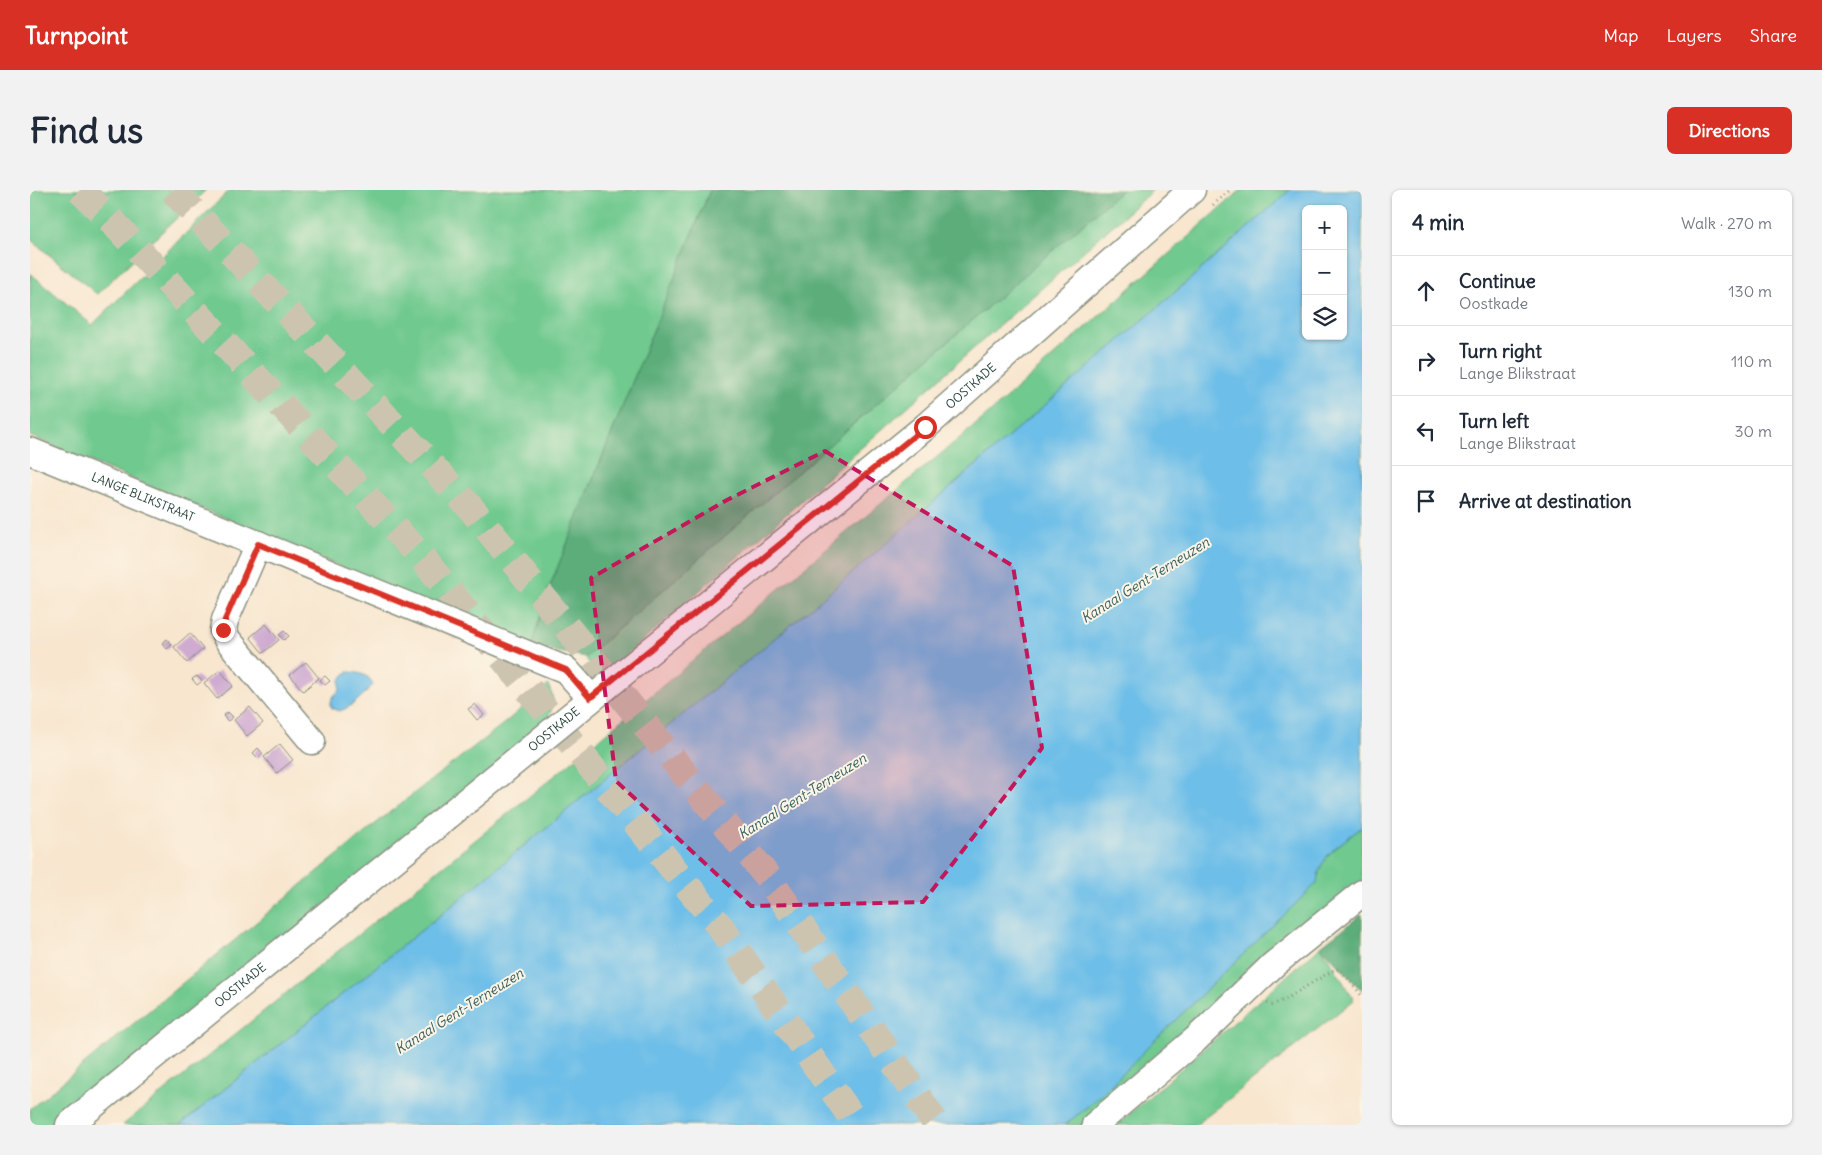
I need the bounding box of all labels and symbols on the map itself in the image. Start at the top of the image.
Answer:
street label: OOSTKADE [942,360,999,412]
route start [914,416,937,439]
street label: LANGE BLIKSTRAAT [89,469,197,524]
water label: Kanaal Gent-Terneuzen [1078,533,1213,627]
route end [212,619,235,642]
street label: OOSTKADE [525,704,583,755]
water label: Kanaal Gent-Terneuzen [735,749,870,843]
street label: OOSTKADE [211,959,269,1010]
water label: Kanaal Gent-Terneuzen [392,964,527,1058]

